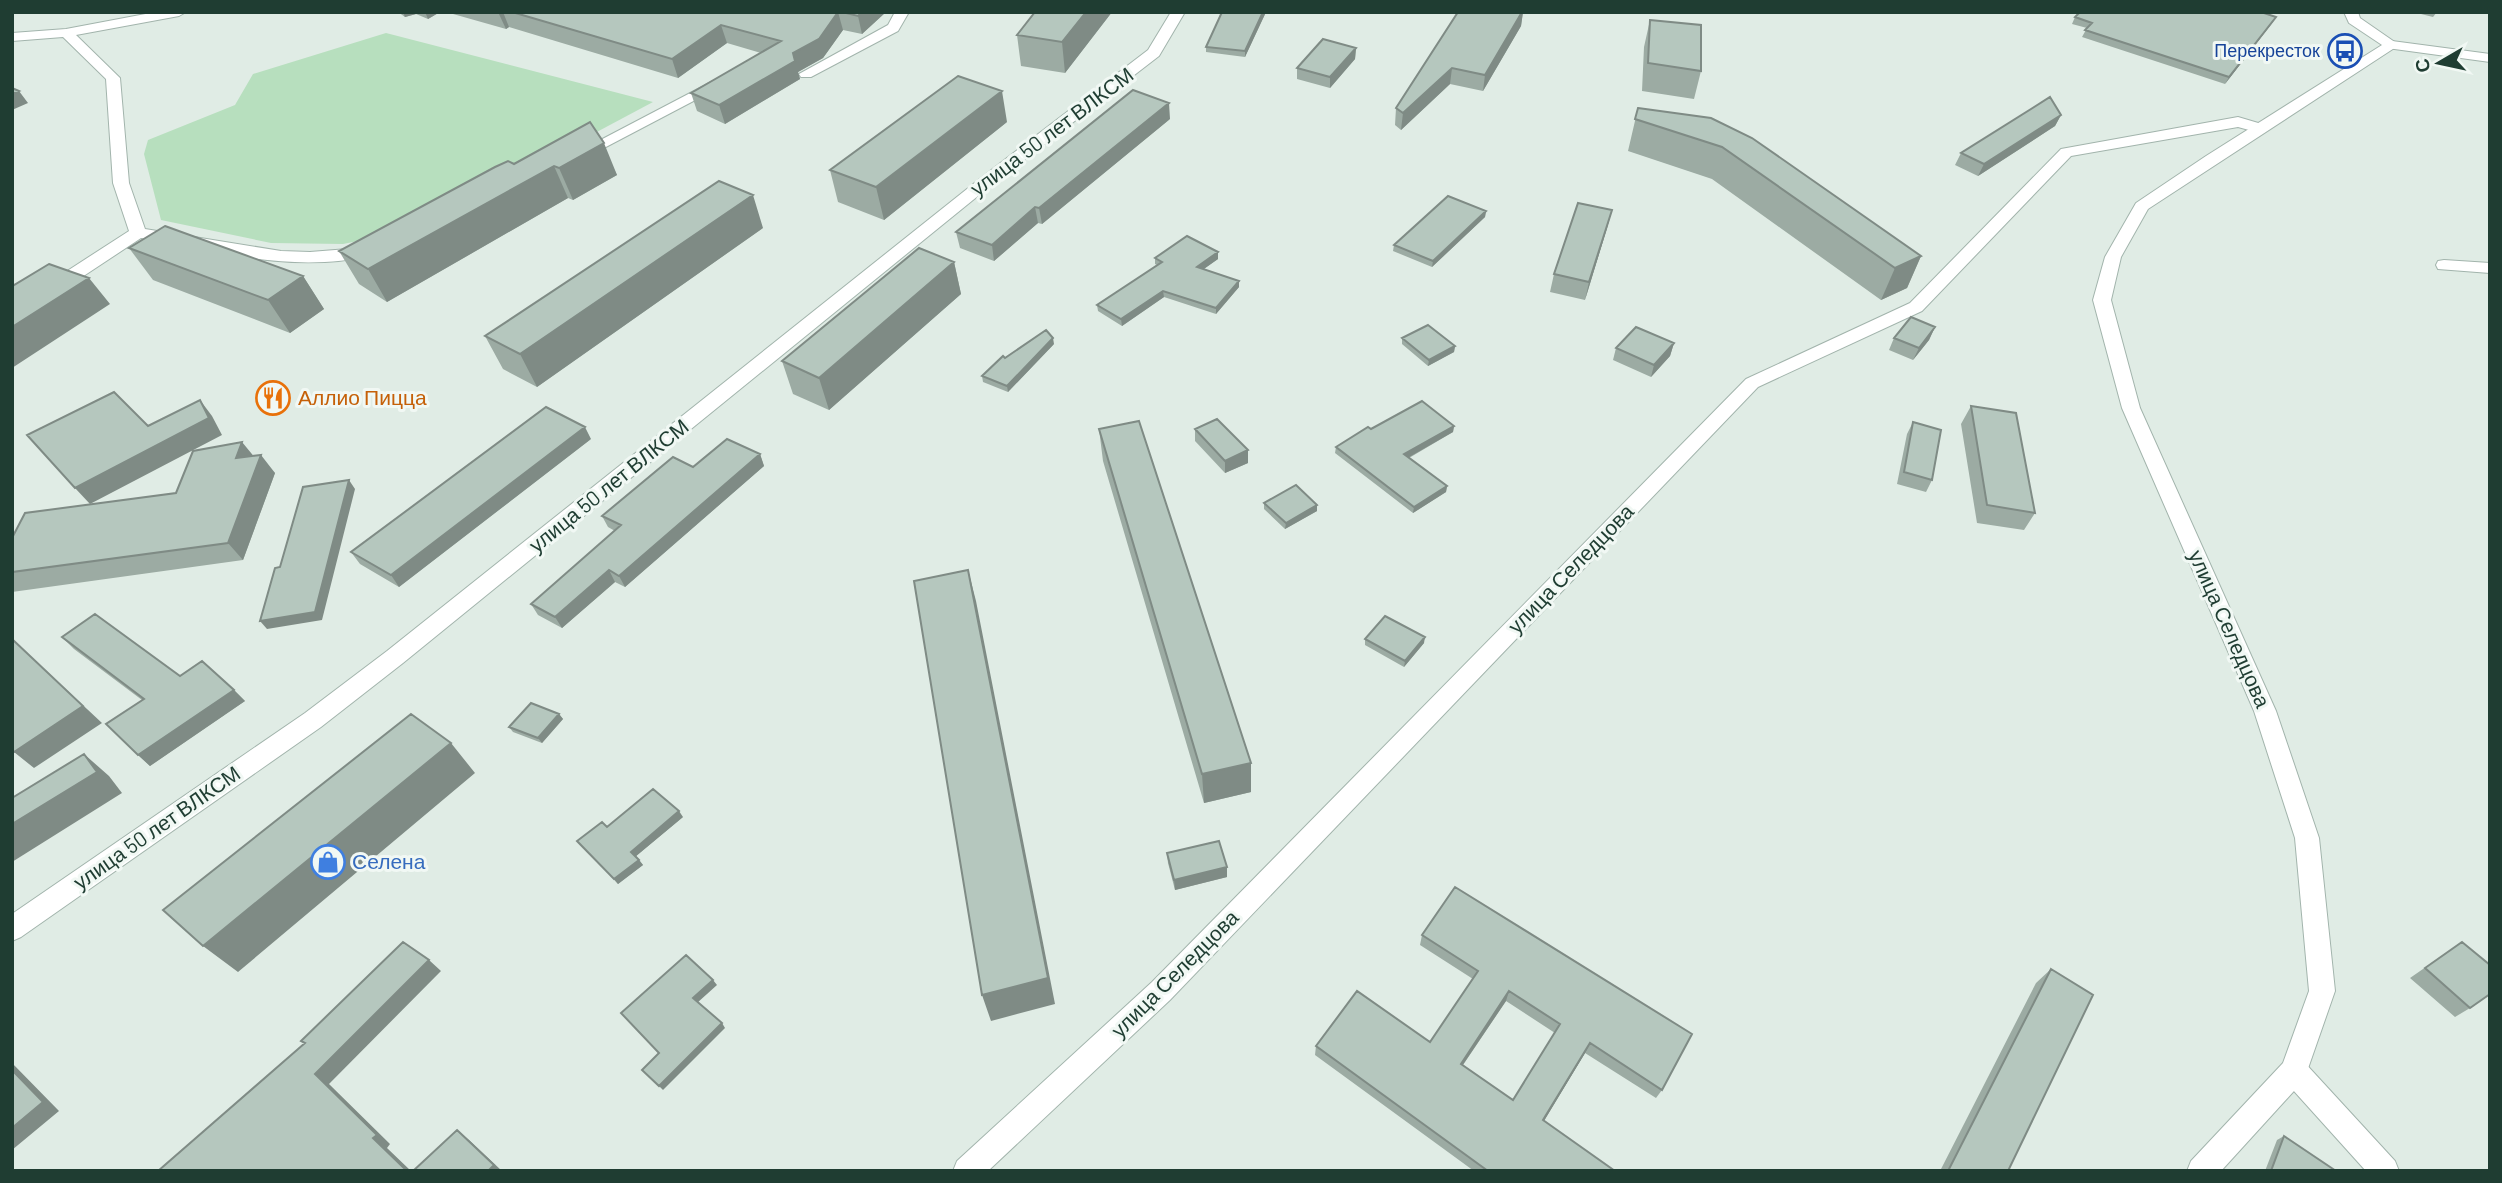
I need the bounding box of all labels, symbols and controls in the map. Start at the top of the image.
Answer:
north arrow [2404,28,2474,98]
bus stop icon: Перекресток [2326,32,2364,70]
place label: Перекресток [2214,39,2320,61]
text: С [2409,57,2434,74]
street label: улица 50 лет ВЛКСМ [965,61,1138,200]
restaurant icon: Аллио Пицца [254,379,292,417]
place label: Аллио Пицца [298,384,427,409]
street label: улица 50 лет ВЛКСМ [523,413,693,557]
street label: улица Селедцова [1502,498,1638,638]
street label: улица Селедцова [2184,546,2276,711]
street label: улица 50 лет ВЛКСМ [68,760,244,894]
shop icon: Селена [309,843,347,881]
place label: Селена [352,848,426,873]
street label: улица Селедцова [1105,904,1243,1042]

